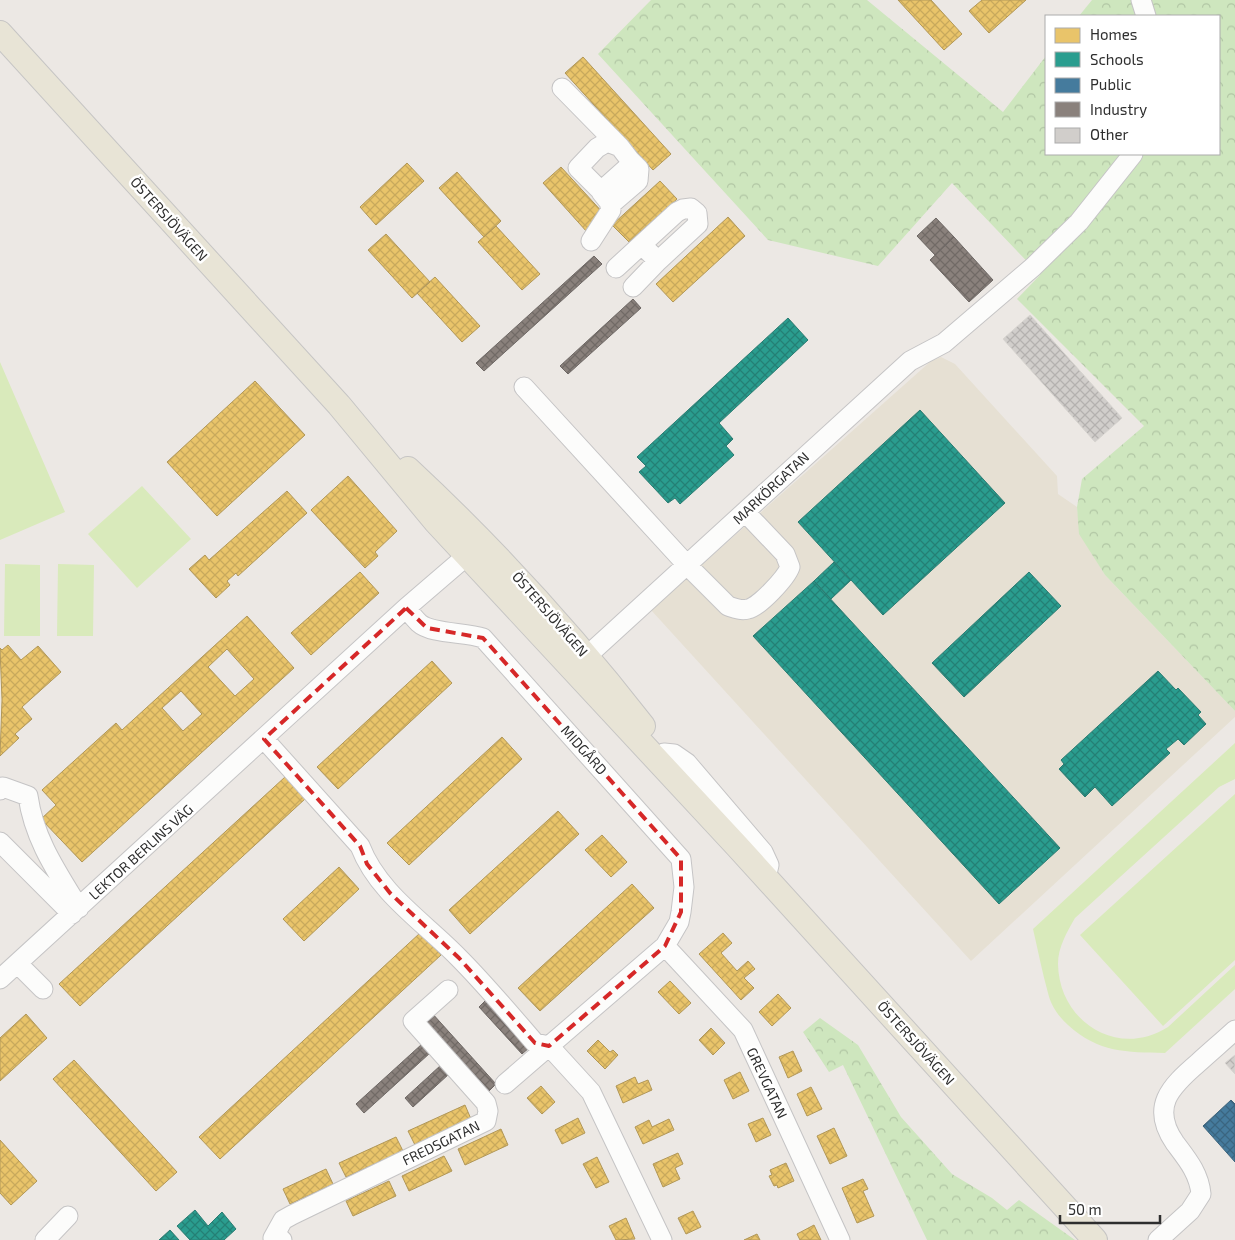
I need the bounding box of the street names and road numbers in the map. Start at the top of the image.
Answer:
street label: ÖSTERSJÖVÄGEN [127,173,211,264]
street label: MARKÖRGATAN [729,448,812,527]
street label: ÖSTERSJÖVÄGEN [509,568,592,660]
street label: MIDGÅRD [558,721,611,778]
street label: LEKTOR BERLINS VÄG [85,800,196,903]
street label: ÖSTERSJÖVÄGEN [874,997,958,1088]
street label: GREVGATAN [744,1045,791,1121]
street label: FREDSGATAN [399,1117,482,1169]

